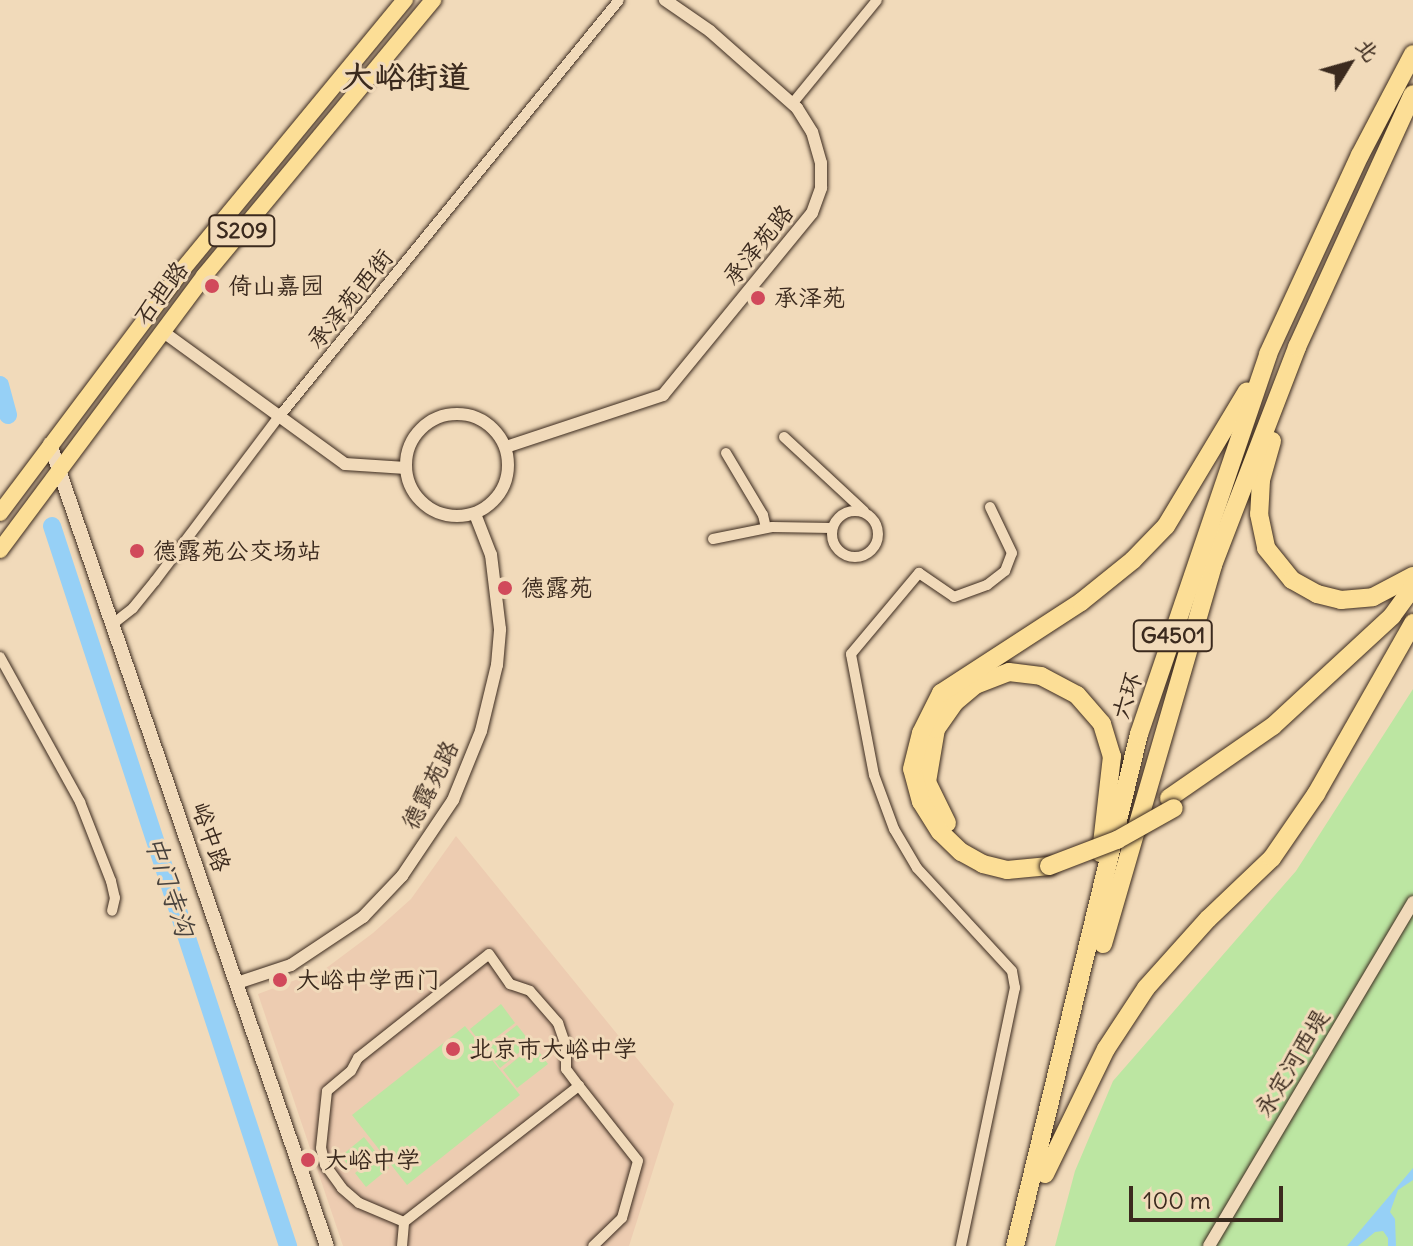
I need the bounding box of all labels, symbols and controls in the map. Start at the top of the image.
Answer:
north arrow [1309,24,1389,104]
text: 北 [1350,32,1386,67]
district label: 大峪街道 [342,58,470,96]
street label: 承泽苑路 [717,199,799,291]
road number: S209 [208,213,276,249]
street label: 承泽苑西街 [301,243,399,355]
street label: 石担路 [128,256,194,330]
place label: 倚山嘉园 [228,272,324,300]
marker: 倚山嘉园 [203,277,221,295]
place label: 承泽苑 [774,284,846,312]
marker: 承泽苑 [749,289,767,307]
place label: 德露苑公交场站 [153,537,321,565]
marker: 德露苑公交场站 [128,542,146,560]
place label: 德露苑 [521,574,593,602]
marker: 德露苑 [496,579,514,597]
road number: G4501 [1131,618,1215,654]
street label: 六环 [1106,669,1148,723]
street label: 德露苑路 [395,736,465,834]
street label: 峪中路 [186,798,236,876]
water label: 中门寺沟 [139,832,201,940]
place label: 大峪中学西门 [296,966,440,994]
marker: 大峪中学西门 [271,971,289,989]
street label: 永定河西堤 [1249,1004,1335,1122]
place label: 北京市大峪中学 [469,1035,637,1063]
marker: 北京市大峪中学 [444,1040,462,1058]
place label: 大峪中学 [324,1146,420,1174]
marker: 大峪中学 [299,1151,317,1169]
scale bar [1133,1170,1287,1220]
text: 100 m [1143,1185,1211,1215]

